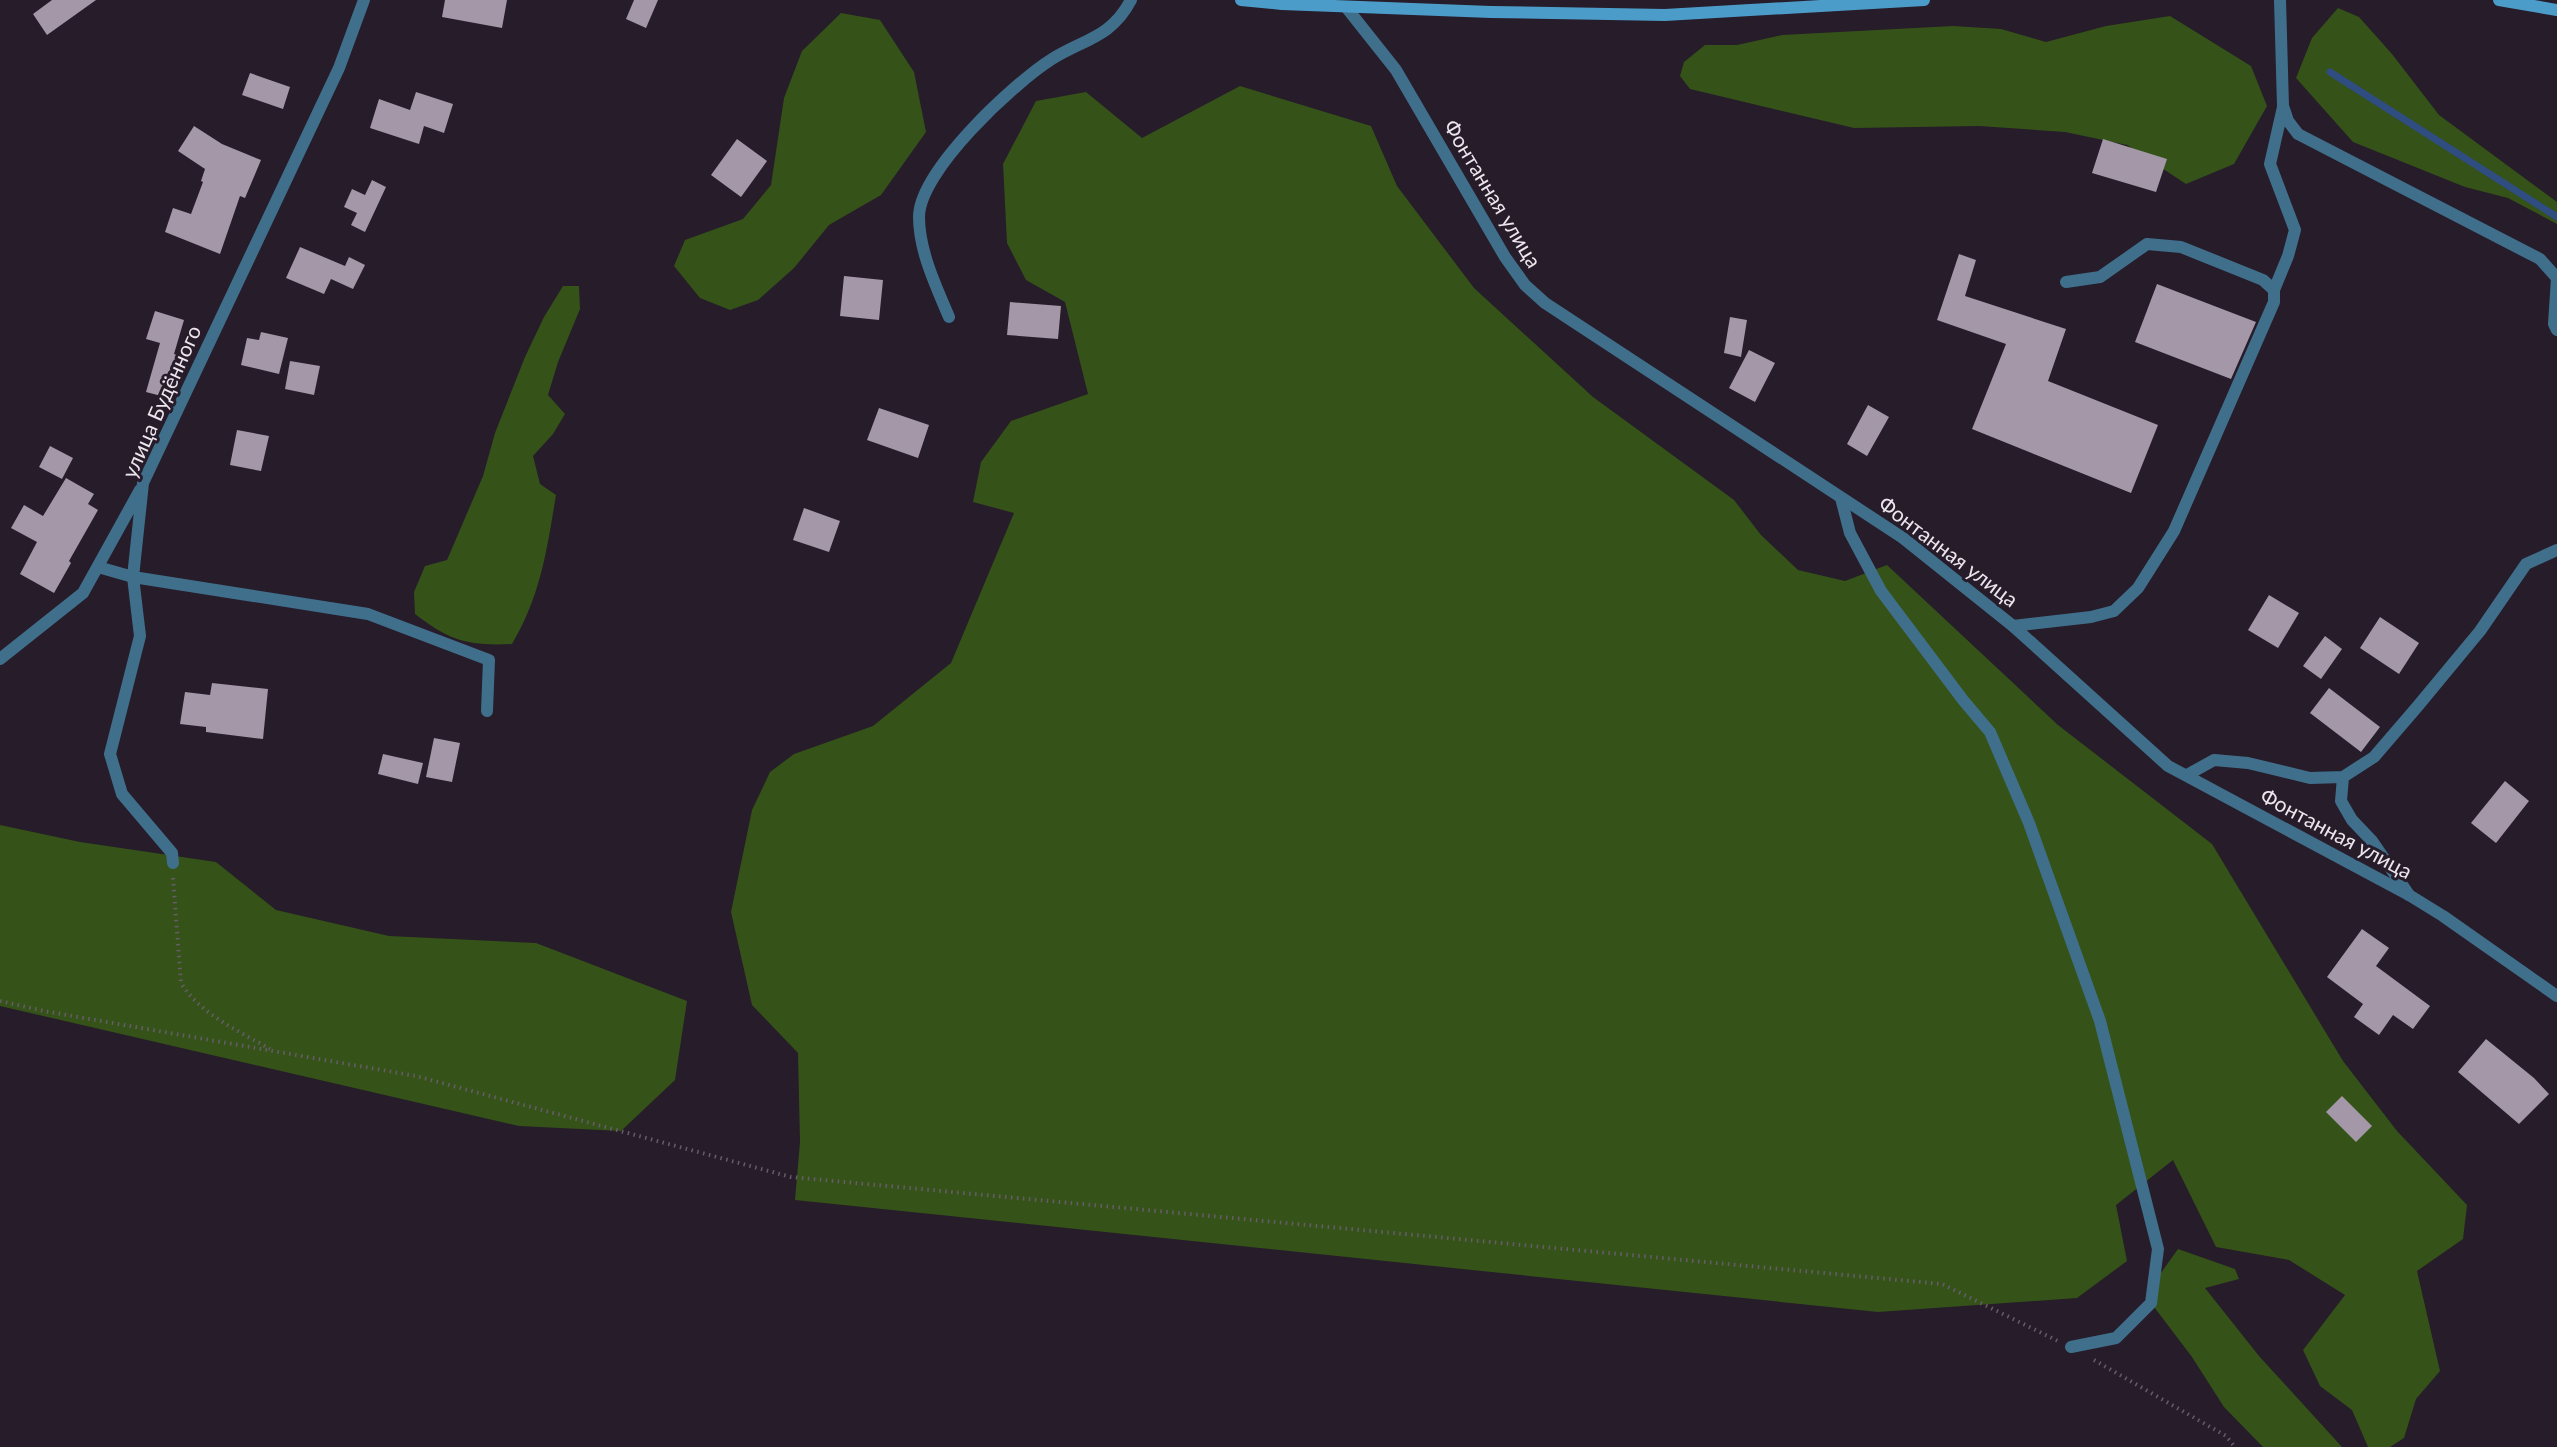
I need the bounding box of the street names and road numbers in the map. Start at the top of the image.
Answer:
street label: Фонтанная улица [1439,115,1547,272]
street label: улица Будённого [116,321,206,482]
street label: Фонтанная улица [1874,490,2024,611]
street label: Фонтанная улица [2257,782,2417,883]

